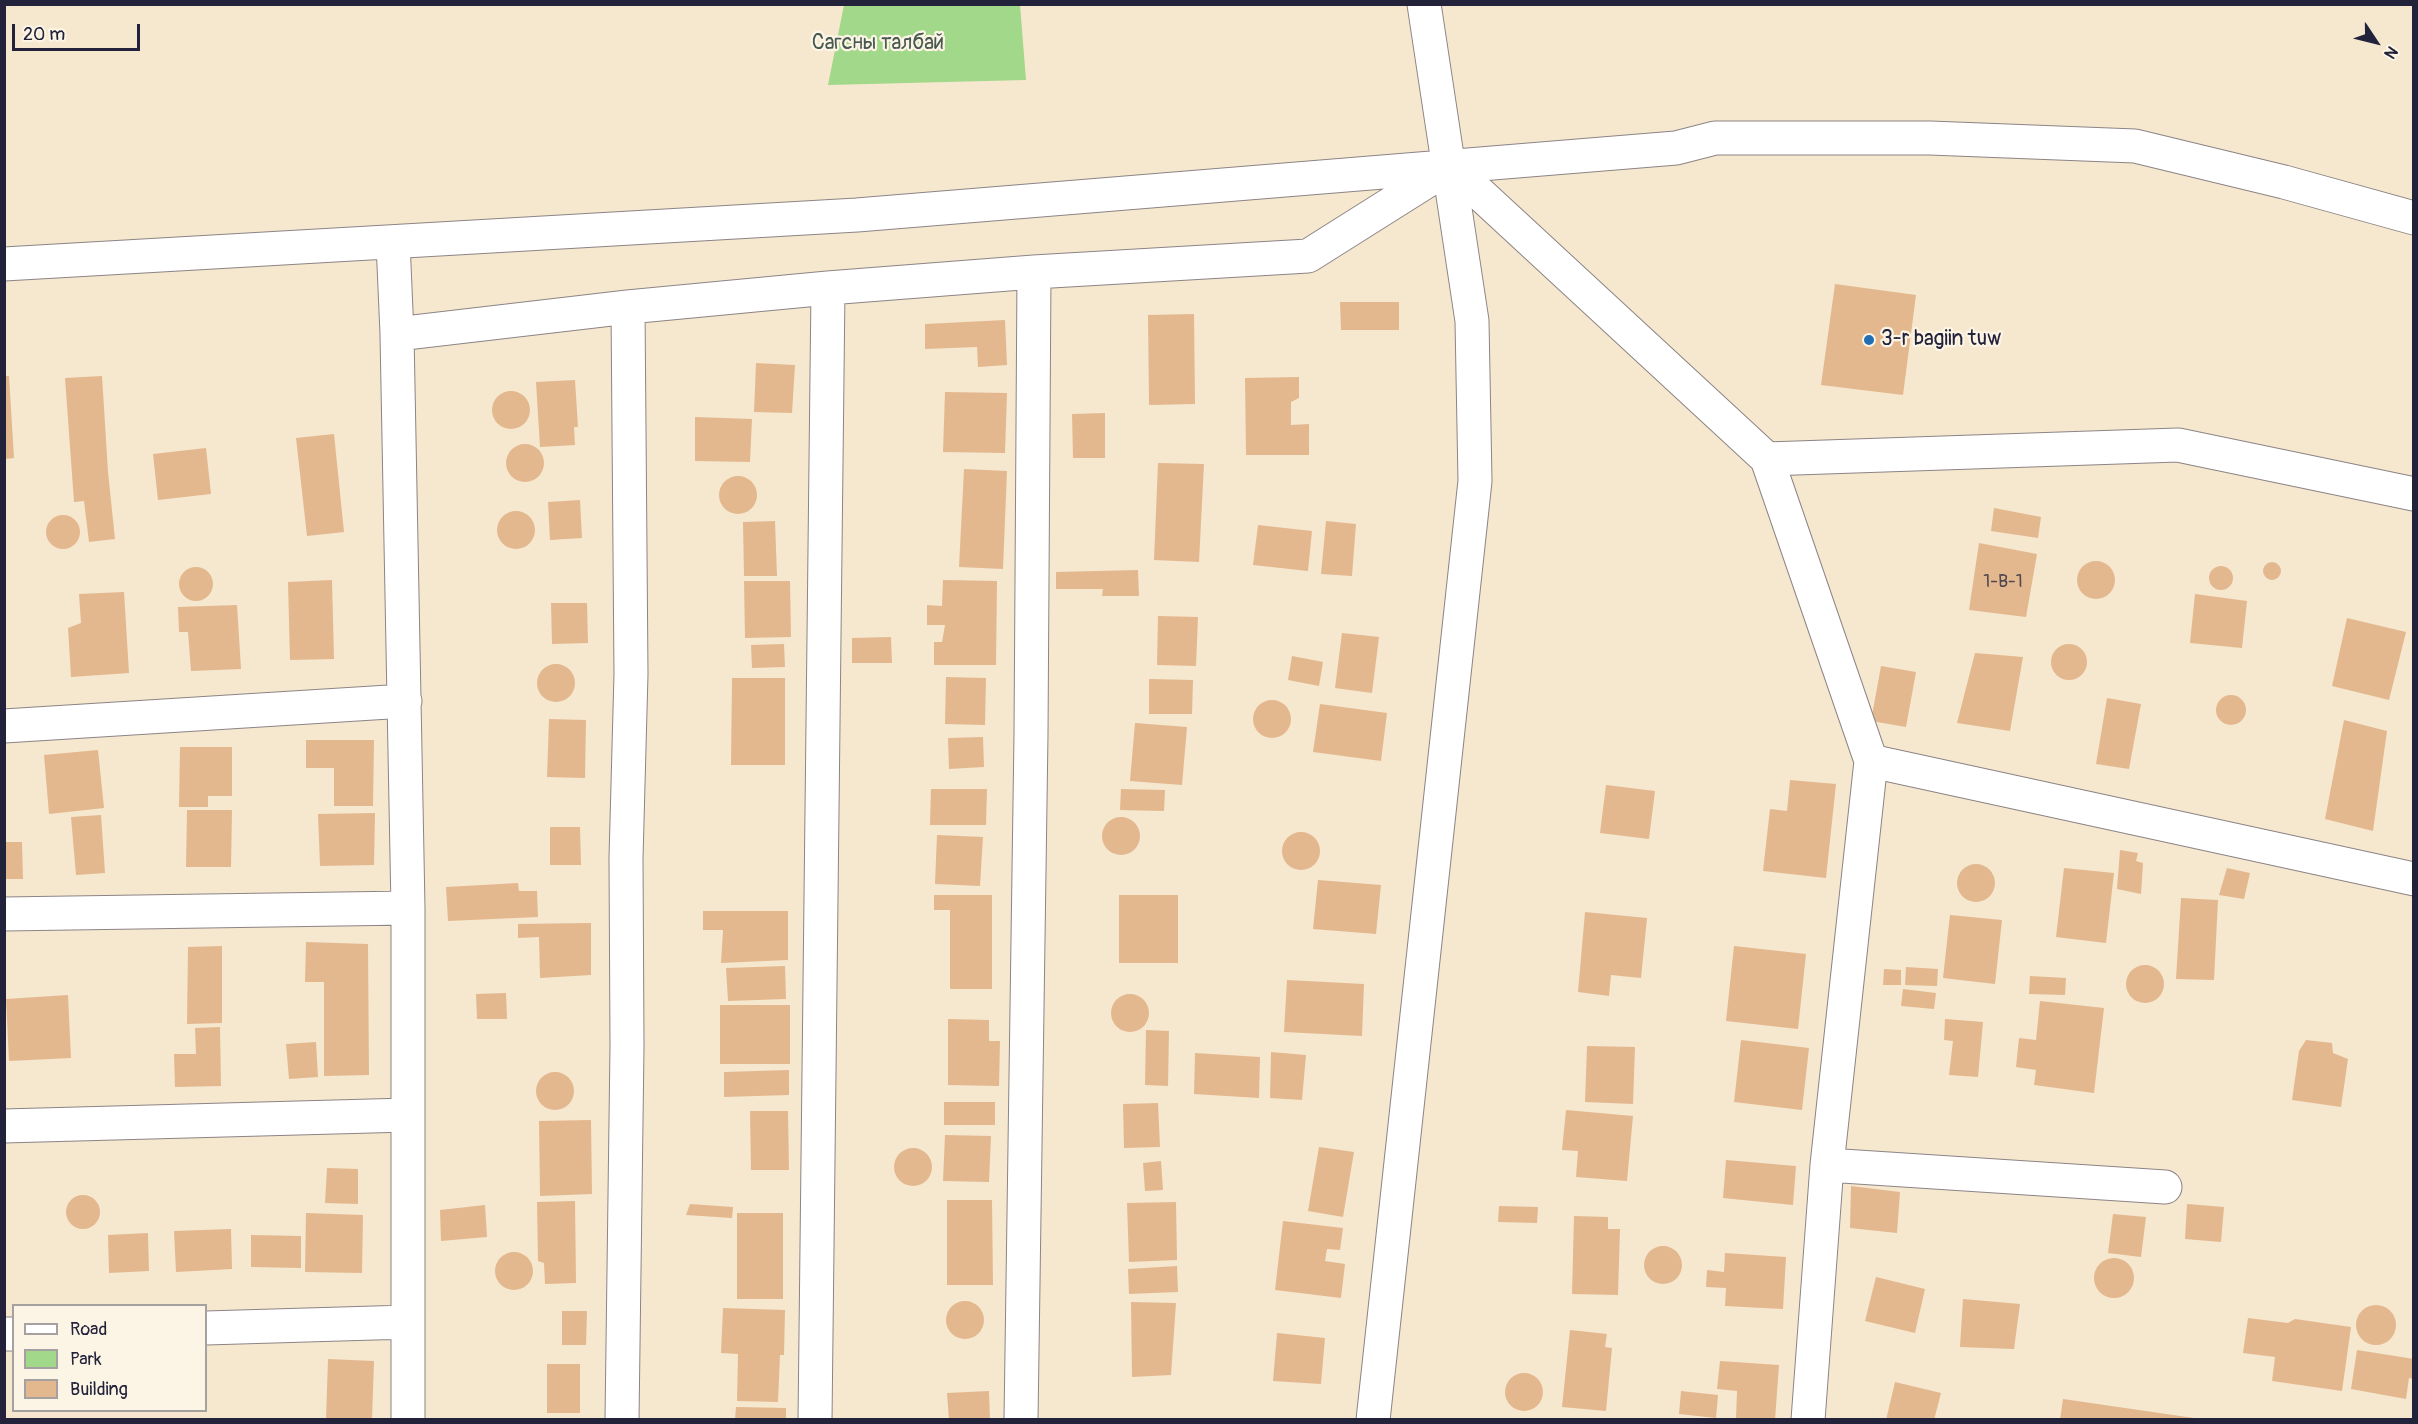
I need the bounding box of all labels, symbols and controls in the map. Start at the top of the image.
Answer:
scale bar [15,12,142,50]
north arrow [2346,12,2406,72]
text: 20 m [23,23,65,46]
park label: Сагсны талбай [812,31,944,57]
text: N [2379,42,2402,62]
place label: 3-r bagiin tuw [1881,327,2001,353]
marker: 3-r bagiin tuw [1862,333,1876,347]
house number: 1-B-1 [1983,571,2023,593]
legend [12,1304,207,1412]
text: Road [70,1318,107,1341]
text: Park [70,1348,102,1371]
text: Building [70,1378,128,1401]

